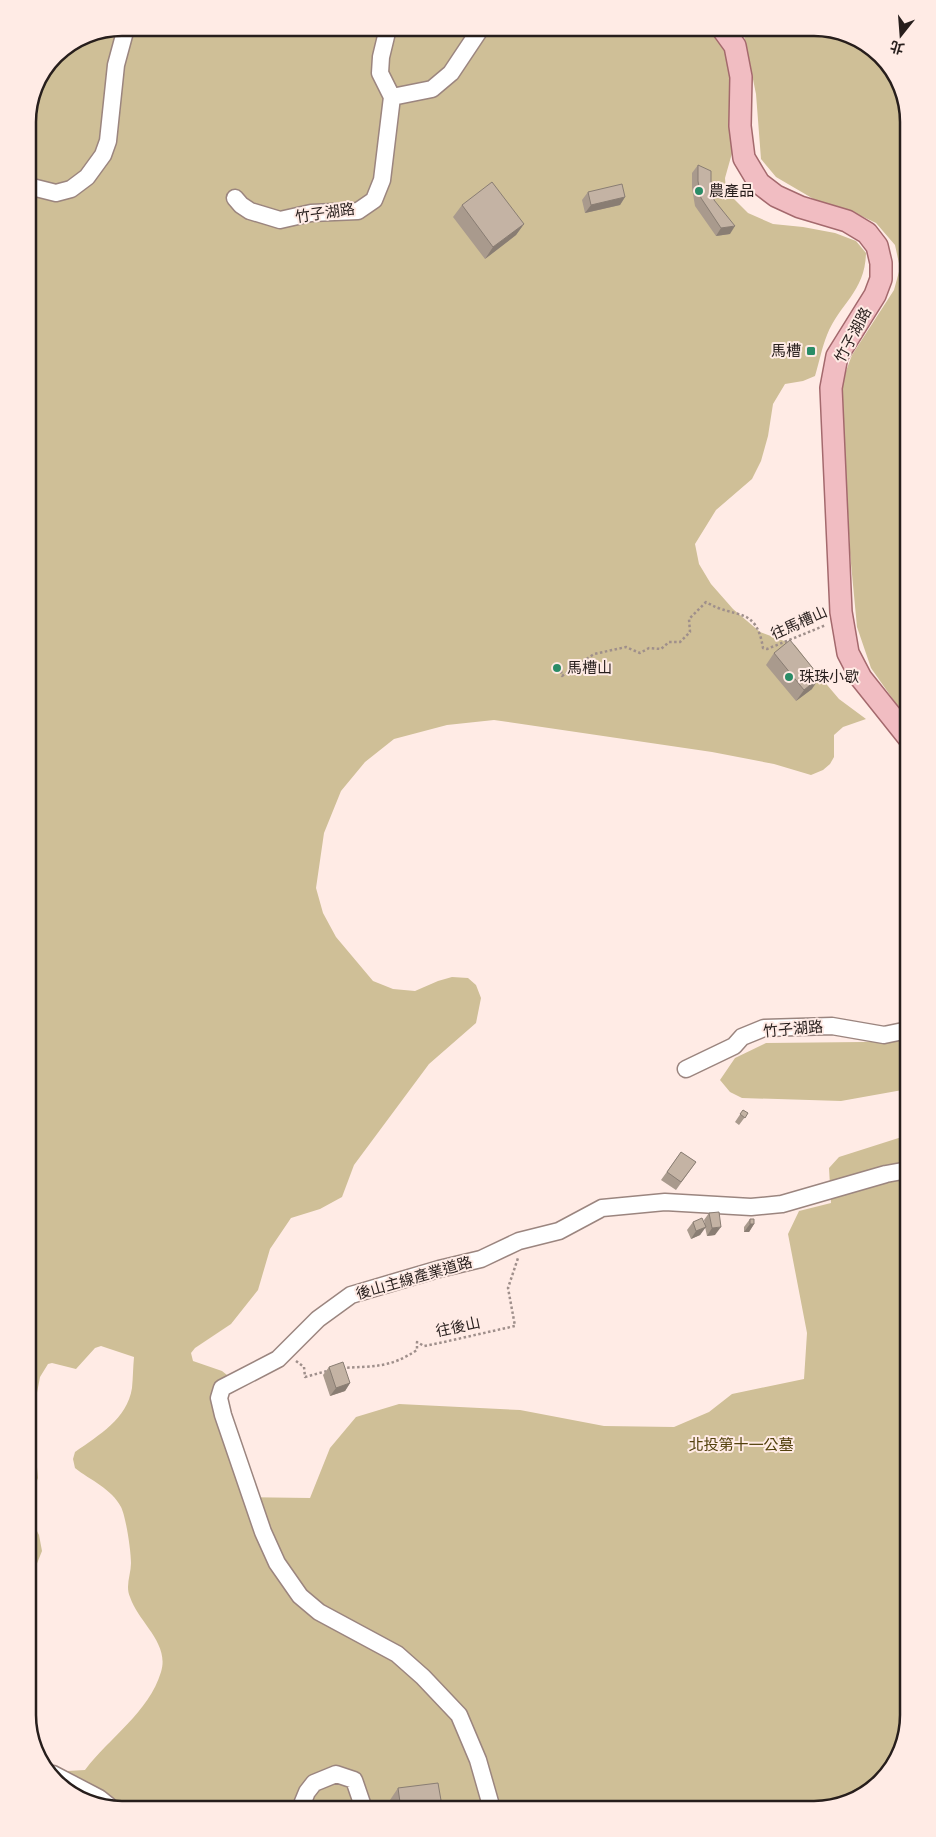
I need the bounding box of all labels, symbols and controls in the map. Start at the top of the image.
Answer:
north arrow [876,10,926,60]
text: 北 [888,38,906,56]
place label: 農產品 [709,183,754,199]
marker: 農產品 [693,185,705,197]
street label: 竹子湖路 [294,201,356,225]
street label: 竹子湖路 [832,305,874,365]
place label: 馬槽 [771,343,801,359]
marker: 馬槽 [805,345,817,357]
street label: 往馬槽山 [768,603,830,643]
place label: 馬槽山 [567,660,612,676]
marker: 馬槽山 [551,662,563,674]
place label: 珠珠小歇 [799,669,859,685]
marker: 珠珠小歇 [783,671,795,683]
street label: 竹子湖路 [762,1018,824,1040]
street label: 後山主線產業道路 [354,1254,474,1302]
street label: 往後山 [434,1314,482,1340]
park label: 北投第十一公墓 [688,1436,794,1453]

